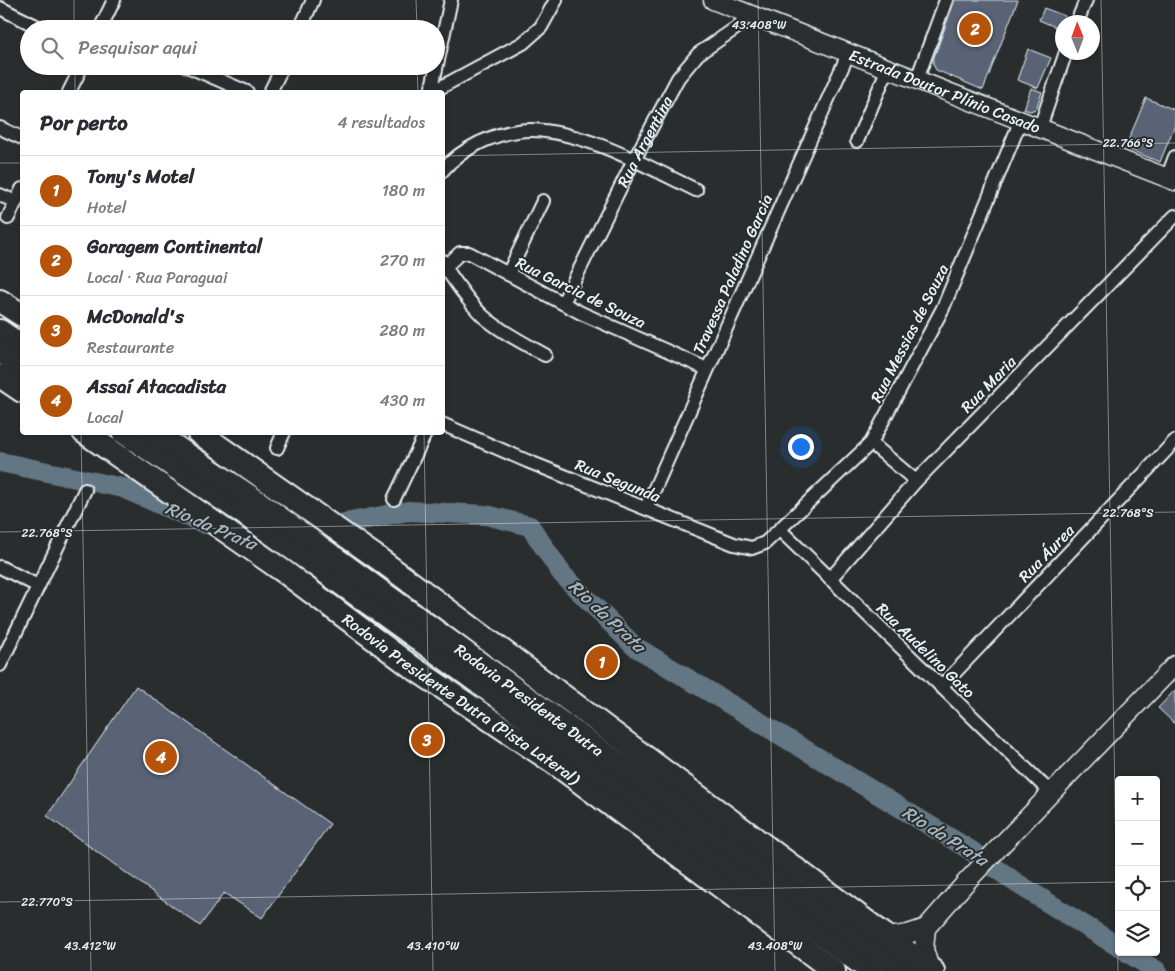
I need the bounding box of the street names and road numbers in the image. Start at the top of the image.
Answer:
street label: Estrada Doutor Plínio Casado [845,41,1045,142]
street label: Rua Argentina [609,90,681,192]
street label: Travessa Paladino Garcia [684,189,781,359]
street label: Rua Garcia de Souza [510,248,651,337]
street label: Rua Messias de Souza [862,259,957,408]
street label: Rua Maria [953,348,1024,420]
street label: Rua Segunda [571,450,666,511]
street label: Rua Áurea [1011,517,1083,589]
street label: Rua Audelino Gato [869,595,982,706]
street label: Rodovia Presidente Dutra (Pista Lateral) [339,610,583,788]
street label: Rodovia Presidente Dutra [451,640,607,760]

